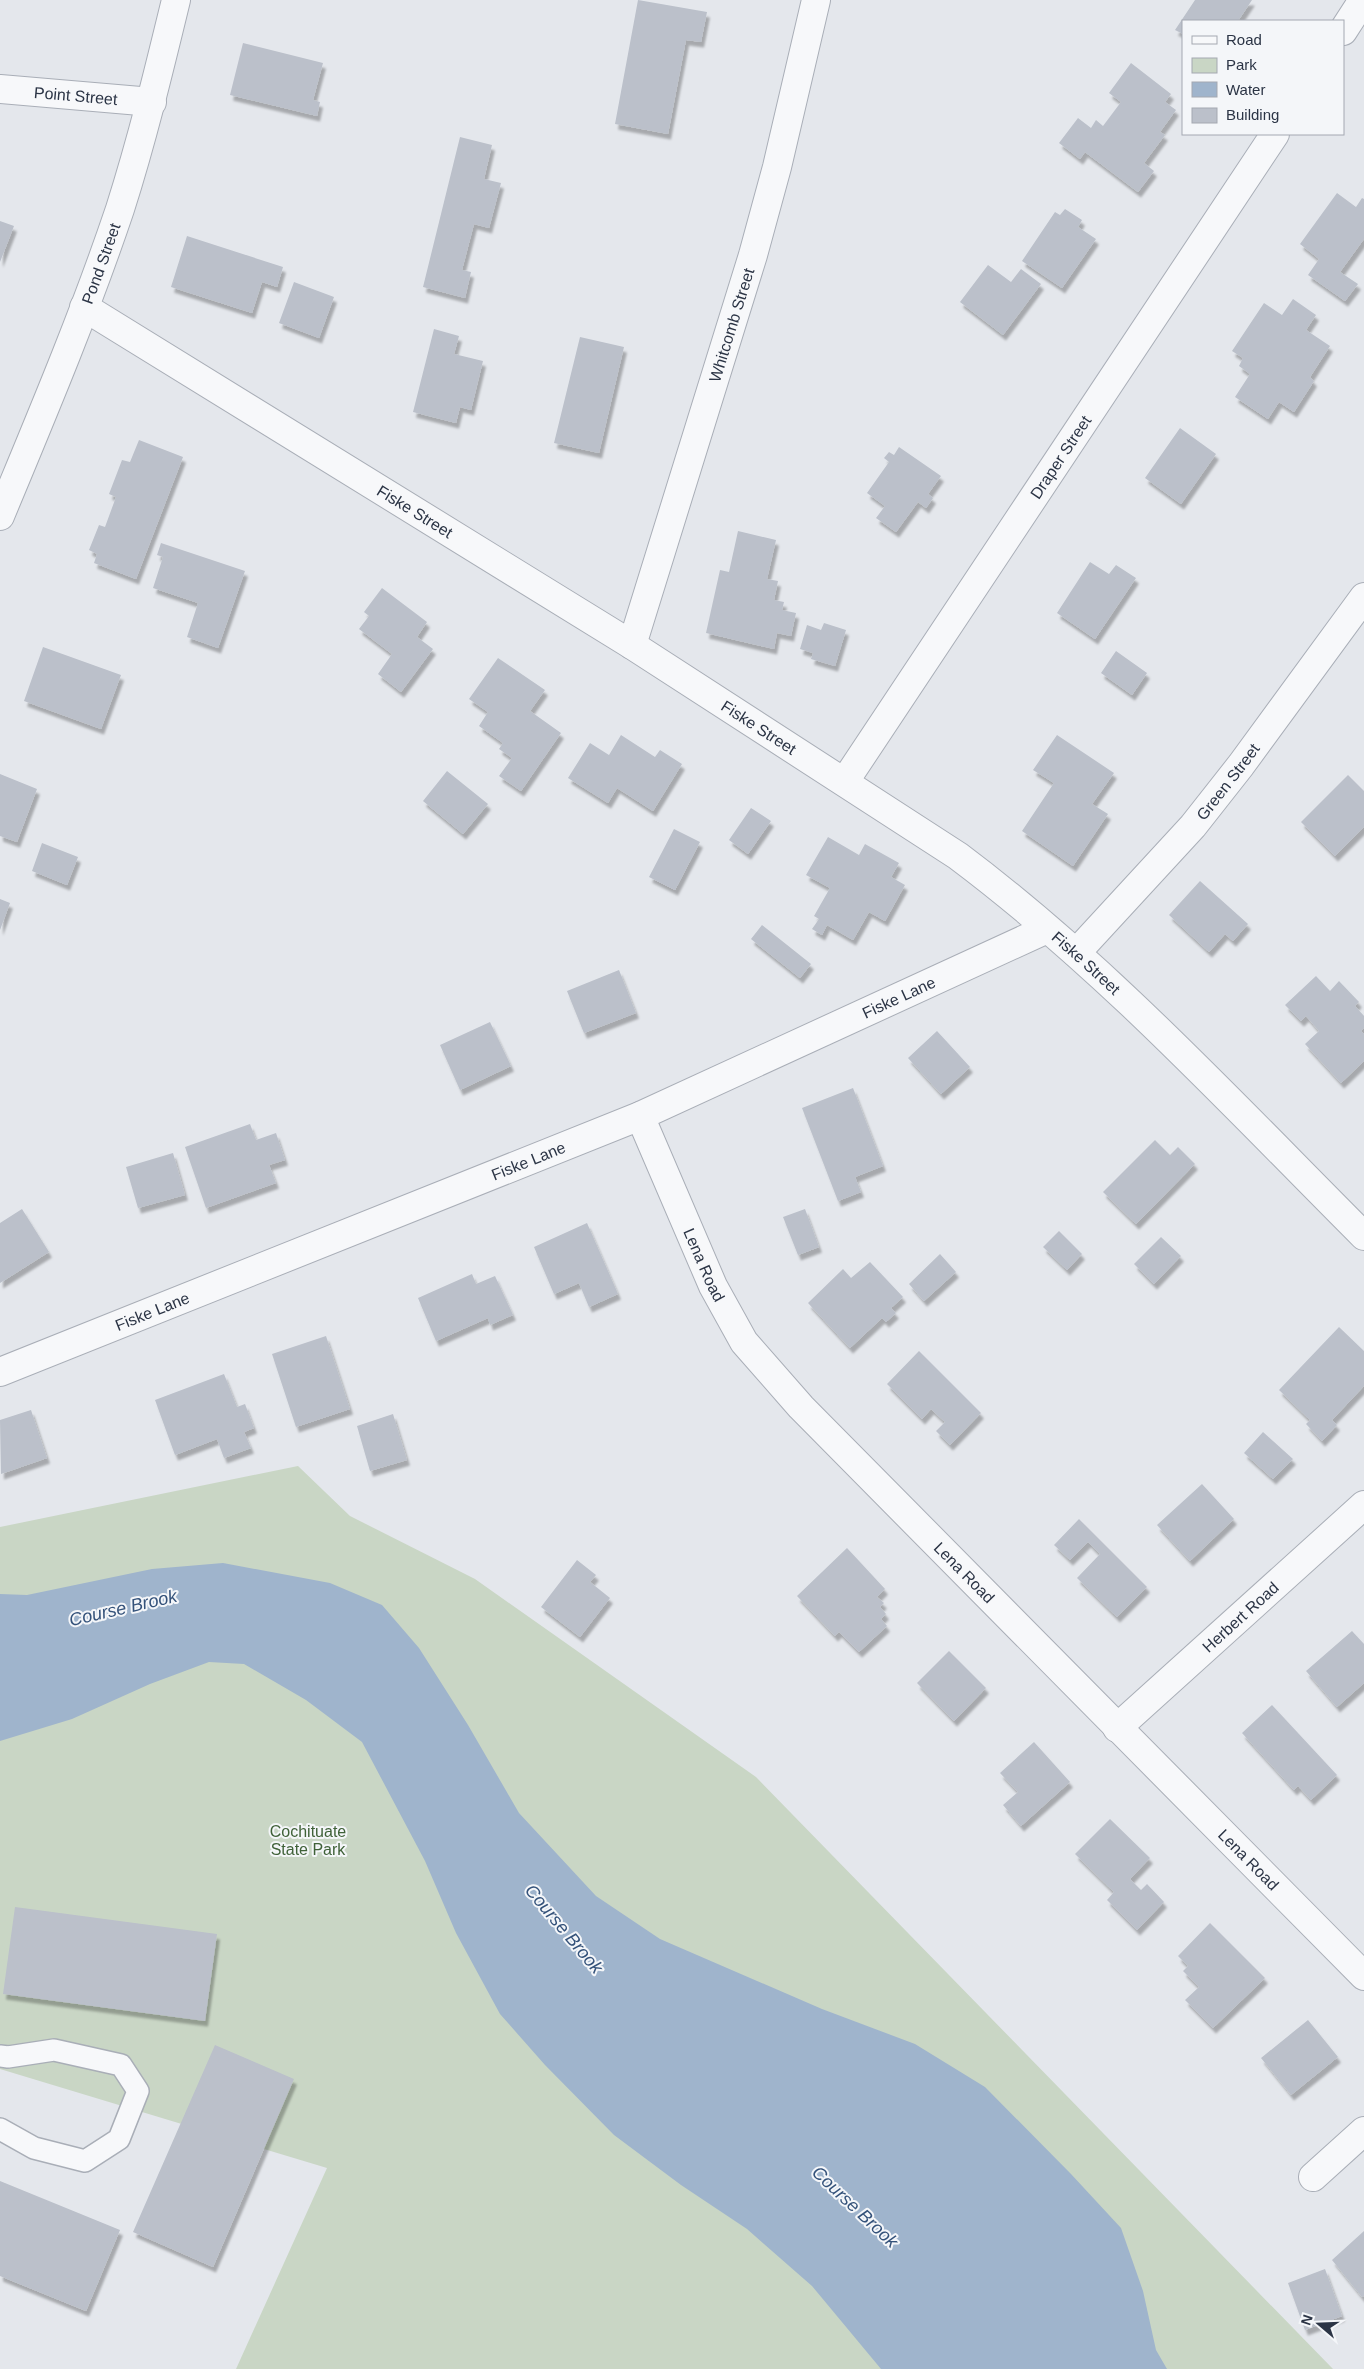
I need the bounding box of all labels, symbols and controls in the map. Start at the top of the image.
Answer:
legend [1182,20,1344,135]
text: Road [1226,31,1262,48]
text: Park [1226,56,1257,73]
text: Water [1226,81,1265,98]
street label: Point Street [33,83,119,108]
text: Building [1226,106,1279,123]
street label: Pond Street [78,220,123,306]
street label: Whitcomb Street [706,265,757,384]
street label: Draper Street [1027,412,1094,502]
street label: Fiske Street [374,482,456,541]
street label: Fiske Street [718,697,800,758]
street label: Green Street [1193,740,1263,823]
street label: Fiske Street [1049,928,1124,998]
street label: Fiske Lane [860,973,938,1021]
street label: Fiske Lane [489,1138,568,1183]
street label: Lena Road [681,1226,728,1304]
street label: Fiske Lane [113,1289,192,1334]
street label: Lena Road [931,1538,998,1606]
street label: Herbert Road [1199,1578,1282,1655]
water label: Course Brook [67,1586,180,1630]
park label: Cochituate State Park [270,1823,346,1858]
street label: Lena Road [1215,1826,1282,1893]
water label: Course Brook [521,1880,608,1978]
water label: Course Brook [808,2162,903,2253]
north arrow [1294,2299,1344,2349]
text: N [1297,2312,1316,2327]

